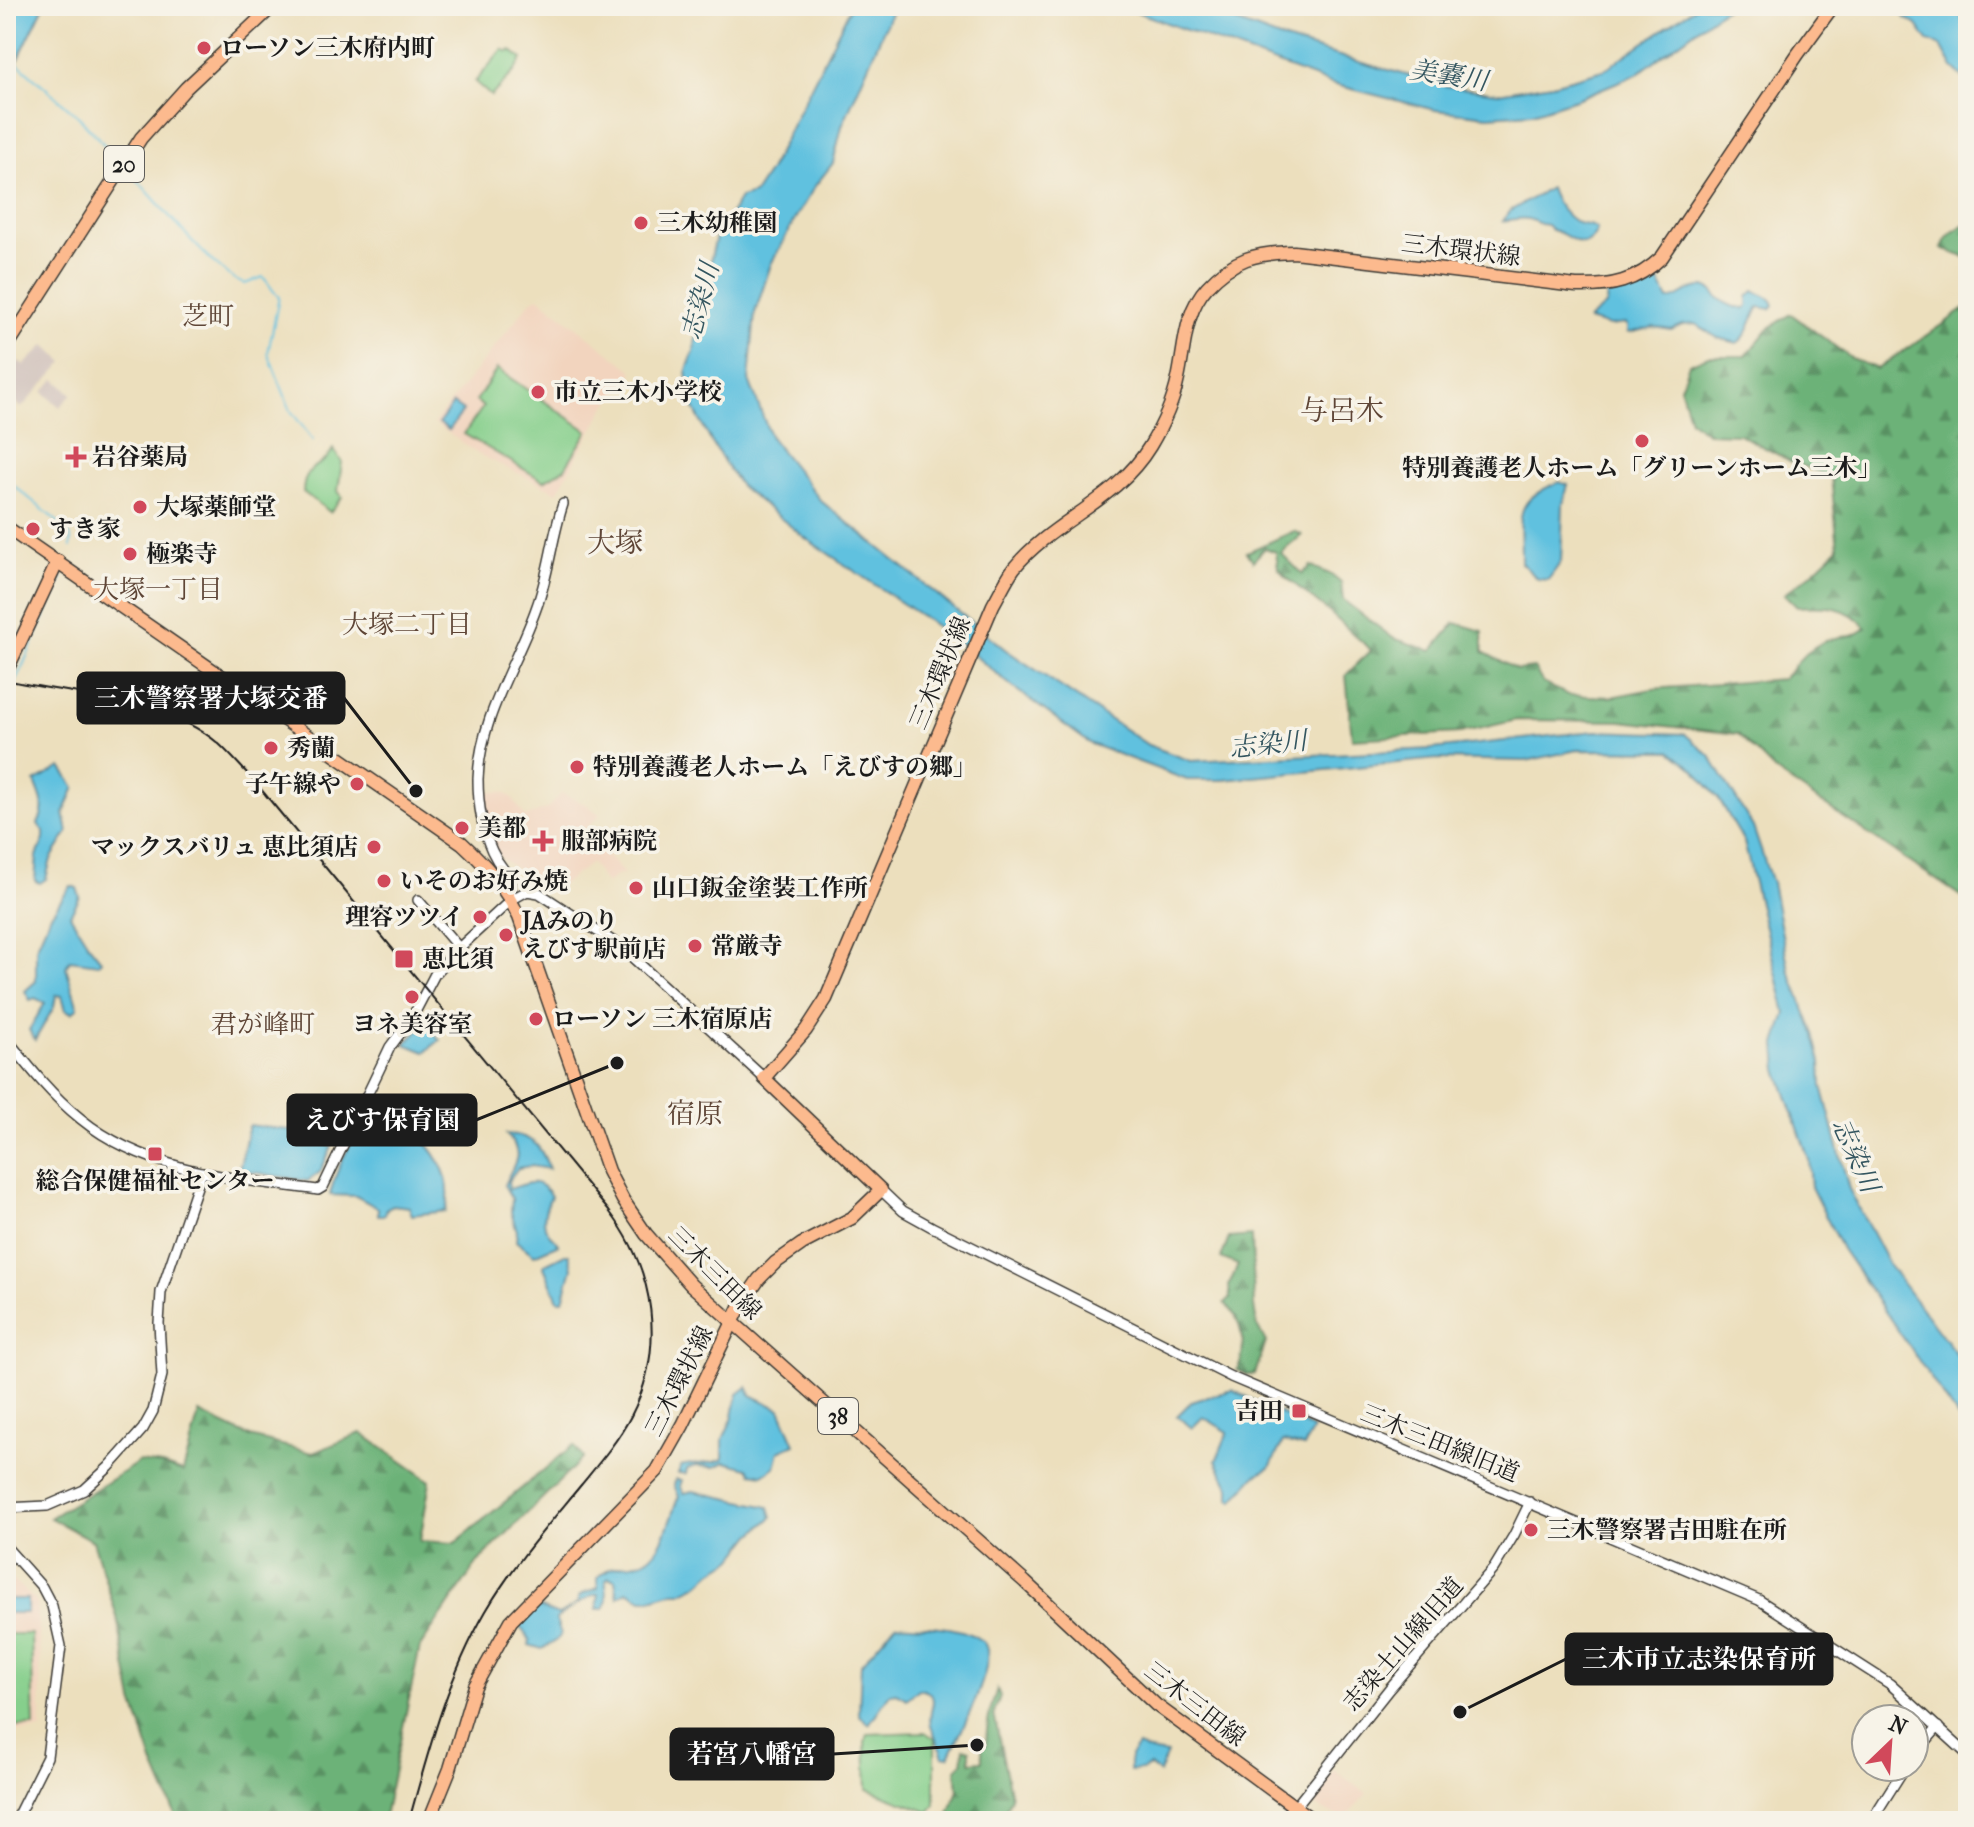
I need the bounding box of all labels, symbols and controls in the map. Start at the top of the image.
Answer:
place label: ローソン三木府内町 [220,34,435,62]
marker: ローソン三木府内町 [195,39,213,57]
water label: 美嚢川 [1408,54,1493,97]
road number: 20 [104,146,144,182]
place label: 三木幼稚園 [657,209,777,237]
marker: 三木幼稚園 [632,214,650,232]
street label: 三木環状線 [1400,229,1522,271]
water label: 志染川 [675,257,726,343]
district label: 芝町 [182,301,234,332]
place label: 市立三木小学校 [554,378,722,406]
marker: 市立三木小学校 [529,383,547,401]
district label: 与呂木 [1300,394,1384,427]
marker: 特別養護老人ホーム「グリーンホーム三木」 [1633,432,1651,450]
place label: 岩谷薬局 [92,443,188,471]
marker: 岩谷薬局 [67,448,85,466]
place label: 特別養護老人ホーム「グリーンホーム三木」 [1402,454,1882,482]
place label: 大塚薬師堂 [156,493,276,521]
marker: 大塚薬師堂 [131,498,149,516]
place label: すき家 [49,515,121,543]
marker: すき家 [24,520,42,538]
district label: 大塚 [587,526,643,559]
place label: 極楽寺 [146,540,218,568]
marker: 極楽寺 [121,545,139,563]
district label: 大塚一丁目 [93,574,223,605]
district label: 大塚二丁目 [342,609,472,640]
street label: 三木環状線 [904,612,976,734]
callout: 三木警察署大塚交番 [78,673,344,723]
text: 三木警察署大塚交番 [94,683,328,714]
water label: 志染川 [1228,725,1311,764]
place label: 秀蘭 [287,734,335,762]
marker: 秀蘭 [262,739,280,757]
place label: 特別養護老人ホーム「えびすの郷」 [593,753,977,781]
marker: 特別養護老人ホーム「えびすの郷」 [568,758,586,776]
place label: 子午線や [245,770,341,798]
marker: 子午線や [348,775,366,793]
place label: 美都 [478,814,526,842]
marker: 美都 [453,819,471,837]
place label: 服部病院 [561,827,657,855]
marker: 服部病院 [532,830,554,852]
place label: マックスバリュ 恵比須店 [91,833,358,861]
marker: マックスバリュ 恵比須店 [365,838,383,856]
place label: いそのお好み焼 [400,867,568,895]
marker: いそのお好み焼 [375,872,393,890]
place label: 山口鈑金塗装工作所 [652,874,868,902]
marker: 山口鈑金塗装工作所 [627,879,645,897]
place label: 理容ツツイ [345,903,464,931]
place label: JAみのり えびす駅前店 [520,907,666,963]
marker: 理容ツツイ [471,908,489,926]
marker: JAみのり えびす駅前店 [497,926,515,944]
place label: 常厳寺 [711,932,783,960]
marker: 常厳寺 [686,937,704,955]
place label: 恵比須 [422,945,494,973]
marker: 恵比須 [393,948,415,970]
marker: ヨネ美容室 [403,988,421,1006]
place label: ローソン 三木宿原店 [552,1005,772,1033]
district label: 君が峰町 [211,1009,315,1040]
place label: ヨネ美容室 [352,1010,472,1038]
marker: ローソン 三木宿原店 [527,1010,545,1028]
callout: えびす保育園 [288,1095,476,1145]
district label: 宿原 [667,1097,723,1130]
text: えびす保育園 [304,1105,460,1136]
water label: 志染川 [1826,1113,1887,1200]
marker: 総合保健福祉センター [146,1145,164,1163]
place label: 総合保健福祉センター [35,1167,275,1195]
street label: 三木三田線 [663,1221,767,1325]
street label: 三木環状線 [639,1321,719,1441]
place label: 吉田 [1235,1397,1283,1425]
road number: 38 [818,1398,858,1434]
street label: 三木三田線旧道 [1357,1399,1523,1487]
marker: 吉田 [1290,1402,1308,1420]
place label: 三木警察署吉田駐在所 [1547,1516,1787,1544]
marker: 三木警察署吉田駐在所 [1522,1521,1540,1539]
street label: 志染土山線旧道 [1337,1571,1469,1717]
callout: 三木市立志染保育所 [1566,1634,1832,1684]
text: 三木市立志染保育所 [1582,1644,1816,1675]
street label: 三木三田線 [1139,1656,1251,1752]
north arrow [1850,1703,1930,1783]
text: N [1885,1710,1911,1741]
callout: 若宮八幡宮 [671,1729,833,1779]
text: 若宮八幡宮 [687,1739,817,1770]

